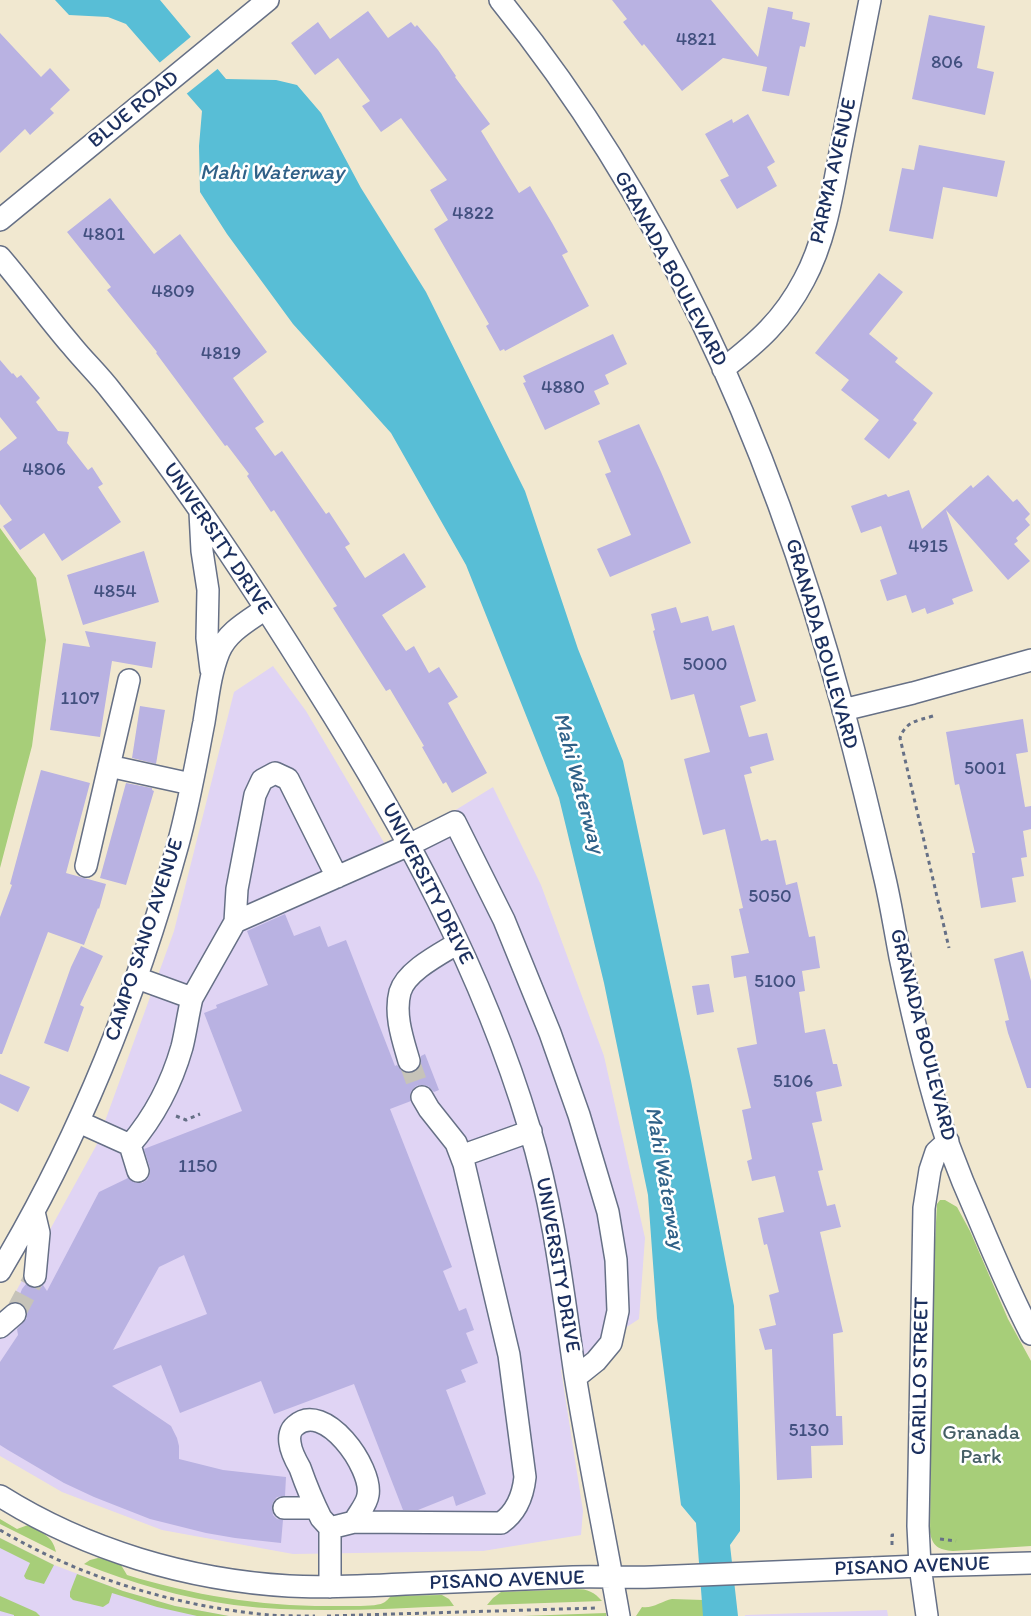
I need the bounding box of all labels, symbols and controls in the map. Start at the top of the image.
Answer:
house number: 4821 [676,29,716,51]
house number: 806 [931,52,963,74]
street label: BLUE ROAD [84,66,184,154]
street label: PARMA AVENUE [805,96,863,246]
water label: Mahi Waterway [200,160,344,186]
street label: GRANADA BOULEVARD [608,167,732,371]
house number: 4822 [452,203,494,225]
house number: 4801 [83,224,125,246]
house number: 4809 [151,281,195,303]
house number: 4819 [201,343,241,365]
house number: 4880 [541,377,585,399]
street label: UNIVERSITY DRIVE [157,458,277,620]
house number: 4806 [22,459,66,481]
street label: GRANADA BOULEVARD [779,536,863,752]
house number: 4915 [908,536,948,558]
house number: 4854 [93,581,137,603]
house number: 5000 [682,654,728,676]
house number: 1107 [61,688,99,710]
water label: Mahi Waterway [547,710,609,856]
house number: 5001 [964,758,1006,780]
street label: UNIVERSITY DRIVE [375,799,479,969]
street label: CAMPO SANO AVENUE [100,835,190,1045]
house number: 5050 [748,886,792,908]
street label: GRANADA BOULEVARD [883,926,961,1144]
house number: 5100 [754,971,796,993]
house number: 5106 [773,1071,813,1093]
water label: Mahi Waterway [638,1105,690,1251]
house number: 1150 [178,1156,218,1178]
street label: UNIVERSITY DRIVE [529,1175,585,1355]
street label: CARILLO STREET [907,1297,935,1455]
house number: 5130 [789,1420,829,1442]
park label: Granada Park [942,1421,1020,1471]
street label: PISANO AVENUE [834,1552,990,1582]
street label: PISANO AVENUE [429,1566,585,1596]

